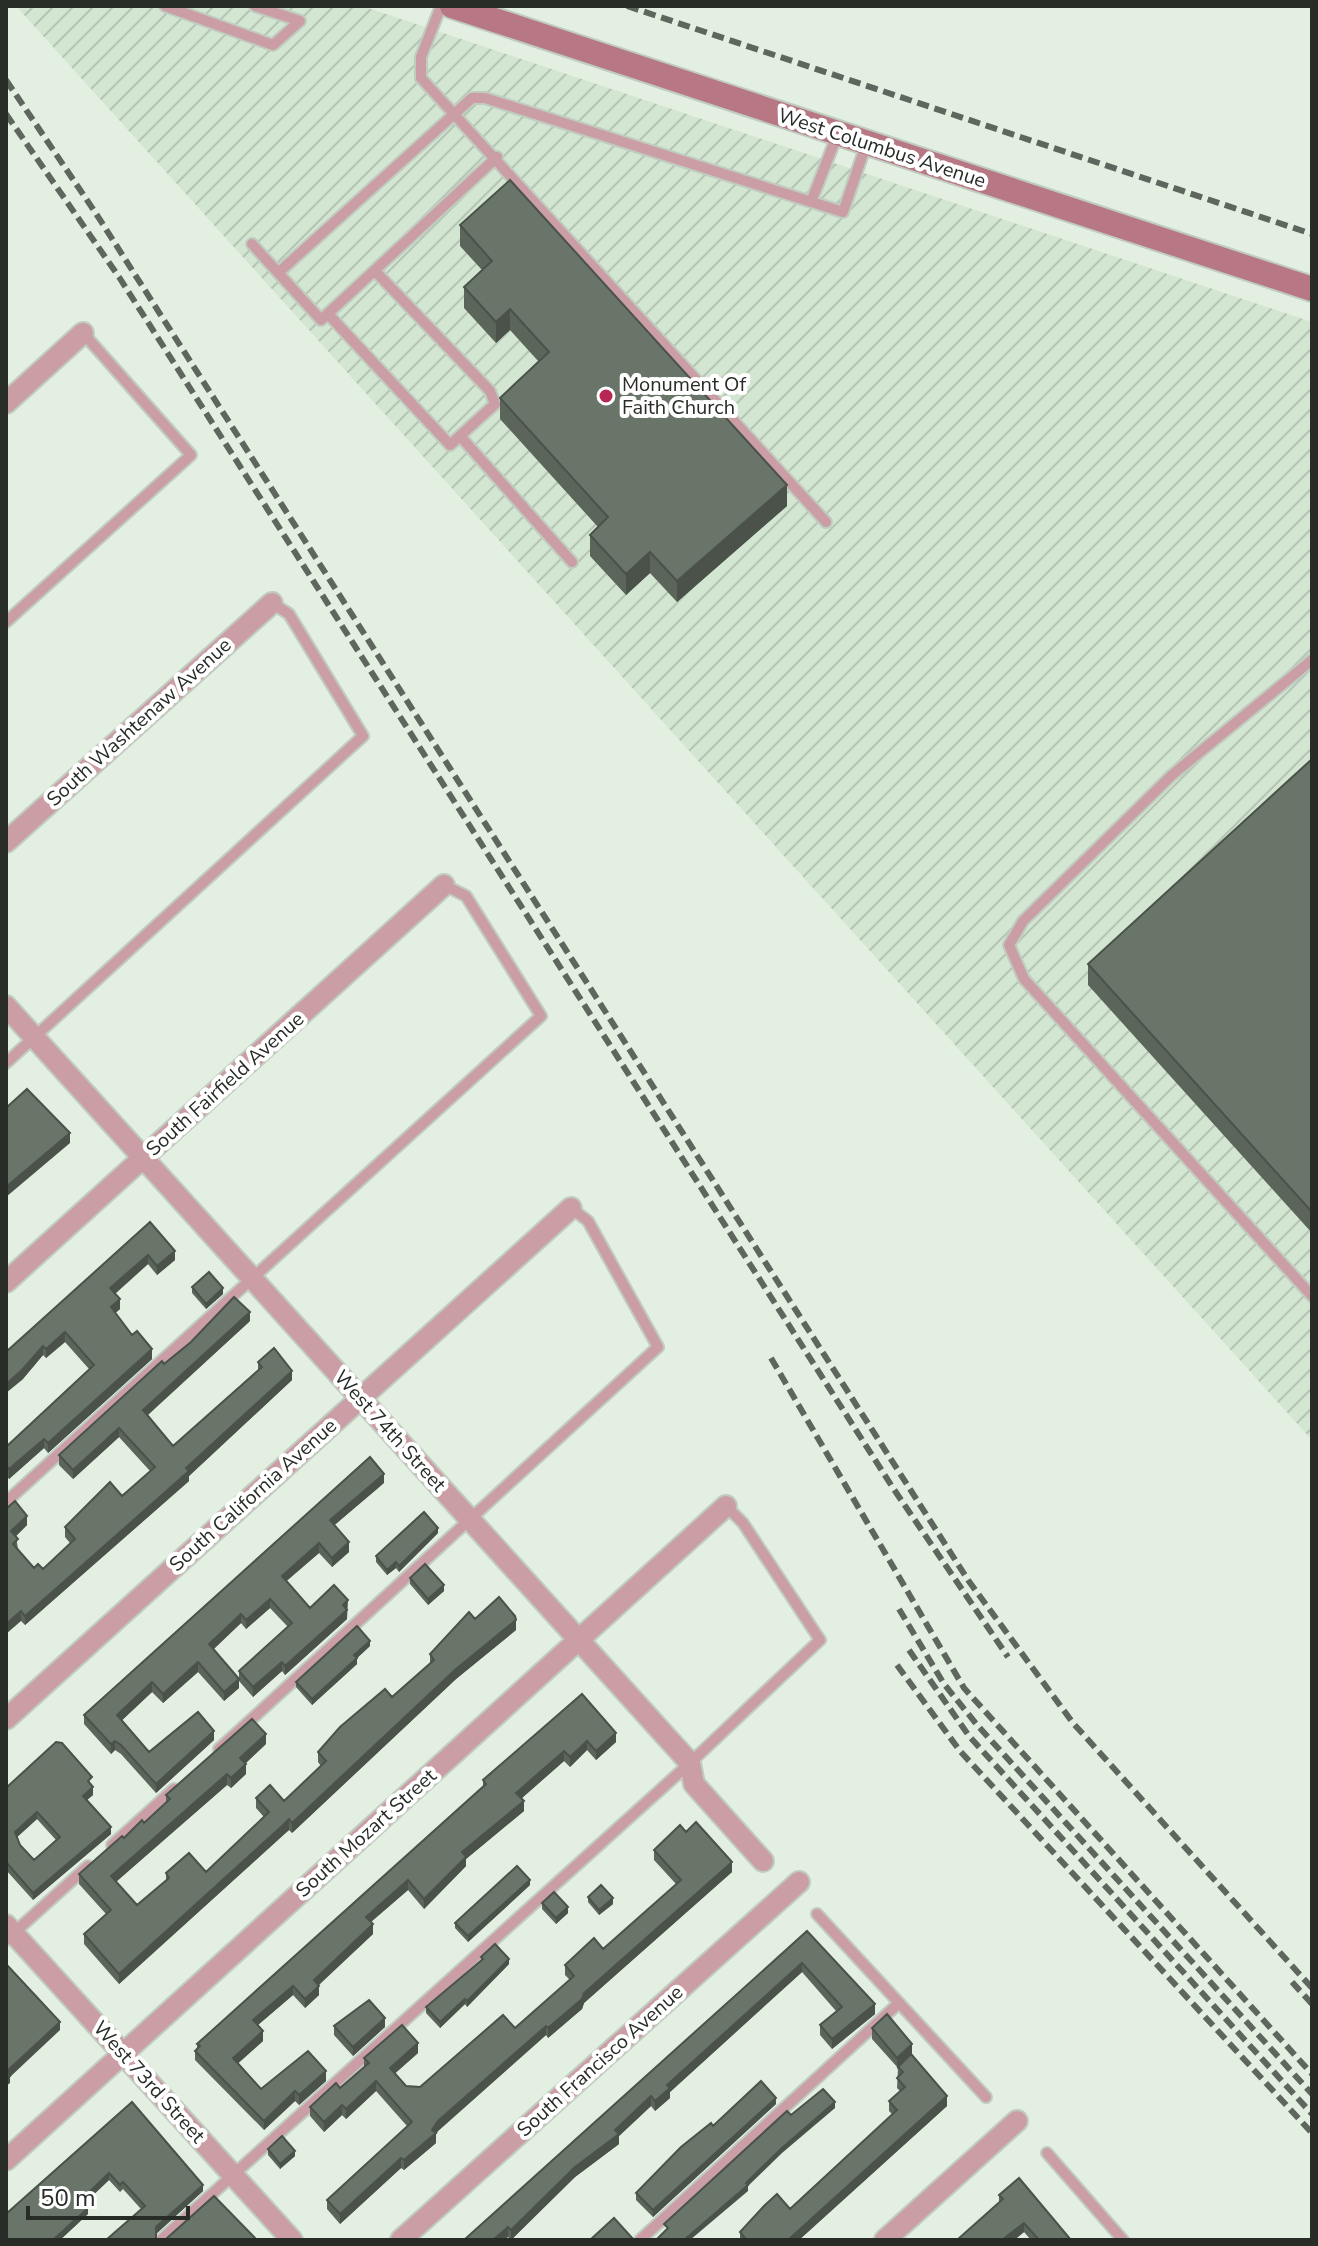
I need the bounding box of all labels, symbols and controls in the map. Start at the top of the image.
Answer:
street label: West Columbus Avenue [775,102,989,194]
place label: Monument Of Faith Church [622,371,746,421]
marker: Monument Of Faith Church [597,387,615,405]
street label: South Washtenaw Avenue [41,632,237,812]
street label: South Fairfield Avenue [140,1006,310,1162]
street label: West 74th Street [328,1364,453,1498]
street label: South California Avenue [163,1412,343,1578]
street label: South Mozart Street [290,1762,443,1903]
street label: South Francisco Avenue [511,1979,689,2143]
street label: West 73rd Street [87,2015,212,2150]
scale bar [28,2170,188,2220]
text: 50 m [40,2182,96,2214]

